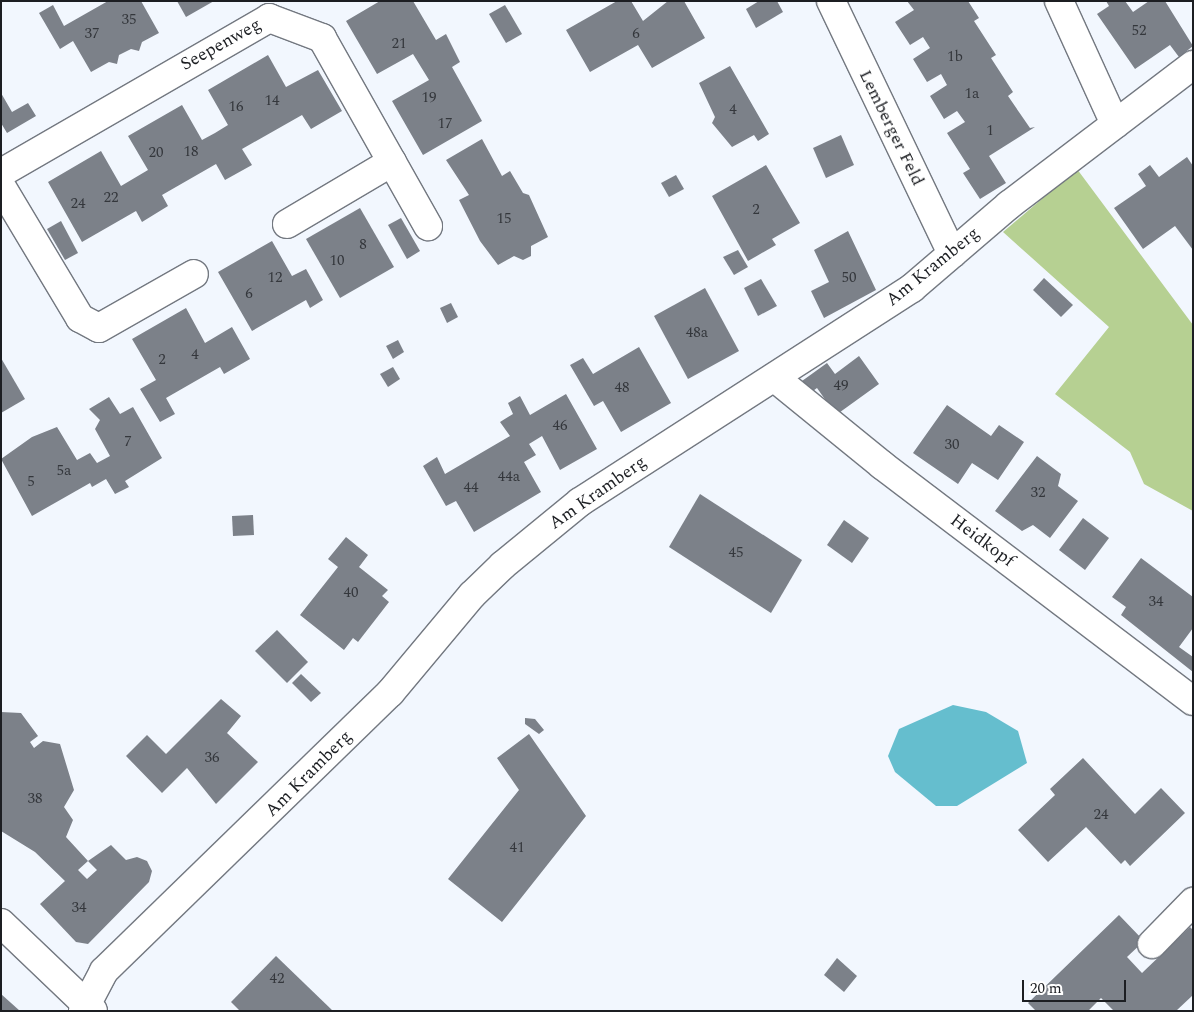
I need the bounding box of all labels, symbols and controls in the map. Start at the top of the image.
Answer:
house number: 35 [122,11,136,29]
street label: Seepenweg [177,14,265,76]
house number: 52 [1132,22,1146,40]
house number: 37 [85,25,99,43]
house number: 6 [632,25,640,43]
house number: 21 [392,35,406,53]
house number: 1b [947,48,963,66]
street label: Lemberger Feld [854,67,928,189]
house number: 1a [965,85,979,103]
house number: 19 [422,89,436,107]
house number: 14 [265,92,279,110]
house number: 16 [229,98,243,116]
house number: 4 [729,101,737,119]
house number: 17 [438,115,452,133]
house number: 1 [986,122,994,140]
house number: 18 [184,143,198,161]
house number: 20 [149,144,163,162]
house number: 22 [104,189,118,207]
house number: 24 [71,195,85,213]
house number: 2 [752,201,760,219]
house number: 15 [497,210,511,228]
street label: Am Kramberg [882,223,984,311]
house number: 8 [359,236,367,254]
house number: 10 [330,252,344,270]
house number: 12 [268,269,282,287]
house number: 50 [842,269,856,287]
house number: 6 [245,285,253,303]
house number: 48a [686,324,708,342]
house number: 4 [191,346,199,364]
house number: 2 [158,351,166,369]
house number: 49 [834,377,848,395]
house number: 48 [615,379,629,397]
house number: 46 [553,417,567,435]
house number: 7 [124,433,132,451]
house number: 30 [945,436,959,454]
street label: Am Kramberg [545,452,651,534]
house number: 5a [57,462,71,480]
house number: 44a [498,468,520,486]
house number: 5 [27,473,35,491]
house number: 44 [464,479,478,497]
house number: 32 [1031,484,1045,502]
street label: Heidkopf [946,510,1018,572]
house number: 45 [729,544,743,562]
house number: 40 [344,584,358,602]
house number: 34 [1149,593,1163,611]
street label: Am Kramberg [261,726,357,822]
house number: 36 [205,749,219,767]
house number: 38 [28,790,42,808]
house number: 24 [1094,806,1108,824]
house number: 41 [510,839,524,857]
house number: 34 [72,899,86,917]
house number: 42 [270,970,284,988]
scale bar [1024,970,1128,1002]
text: 20 m [1030,977,1062,1000]

